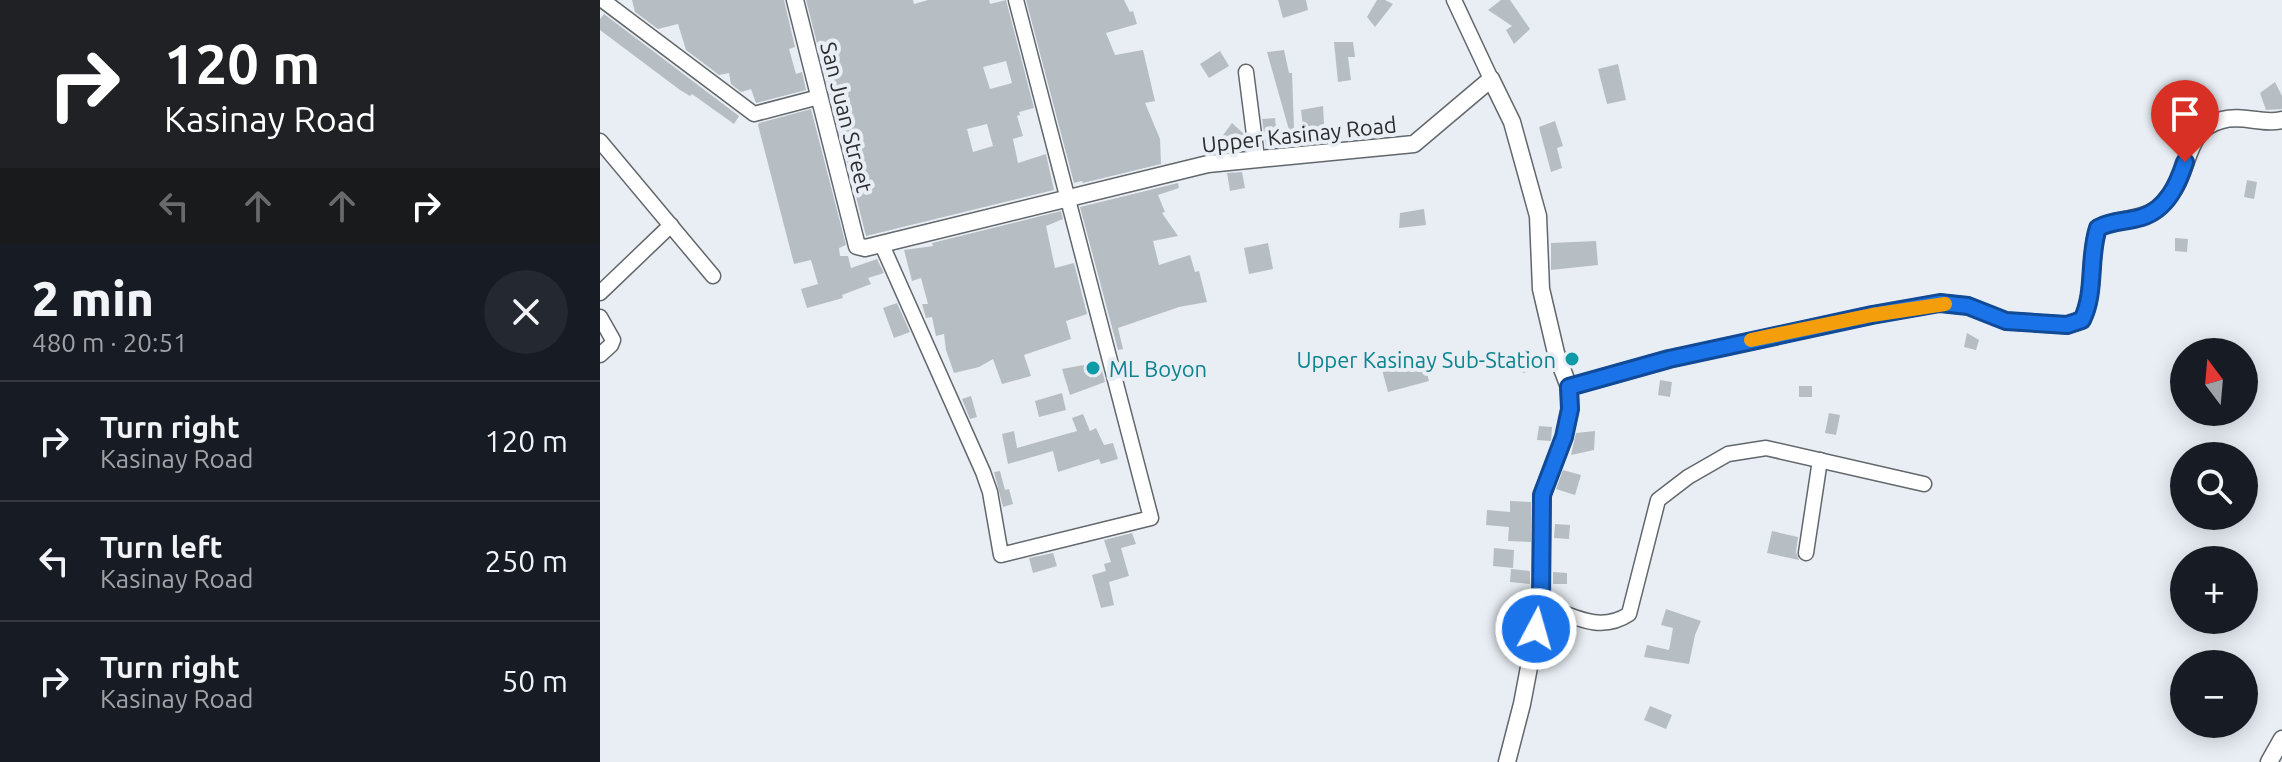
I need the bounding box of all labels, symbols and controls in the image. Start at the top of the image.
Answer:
icon: right [32,32,136,136]
text: 120 m [164,32,320,95]
street label: San Juan Street [816,39,878,195]
pin [2151,80,2219,162]
icon: arrive [2163,92,2207,136]
text: Kasinay Road [164,98,376,139]
street label: Upper Kasinay Road [1200,111,1398,157]
icon: left [152,184,196,228]
icon: ahead [236,184,280,228]
icon: ahead [320,184,364,228]
icon: right [404,184,448,228]
button: close [484,270,568,354]
text: 2 min [32,271,154,325]
text: 480 m · 20:51 [32,328,188,357]
north arrow [2170,338,2258,426]
map controls [2170,338,2258,738]
place label: Upper Kasinay Sub-Station [1296,347,1556,372]
marker: Upper Kasinay Sub-Station [1563,350,1581,368]
place label: ML Boyon [1109,356,1207,381]
marker: ML Boyon [1084,359,1102,377]
text: Turn right [100,410,240,444]
icon: right [32,419,76,463]
text: 120 m [484,424,568,458]
button: search [2170,442,2258,530]
text: Kasinay Road [100,444,253,473]
text: Turn left [100,530,222,564]
icon: left [32,539,76,583]
text: 250 m [484,544,568,578]
button: + [2170,546,2258,634]
text: Kasinay Road [100,564,253,593]
position arrow [1494,587,1578,671]
text: Turn right [100,650,240,684]
button: − [2170,650,2258,738]
icon: right [32,659,76,703]
text: 50 m [501,664,568,698]
text: Kasinay Road [100,684,253,713]

